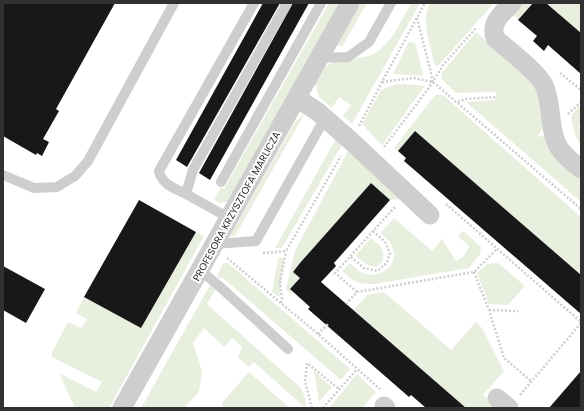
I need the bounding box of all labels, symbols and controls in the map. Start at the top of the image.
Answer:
street label: PROFESORA KRZYSZTOFA MARLICZA [189,128,284,284]

